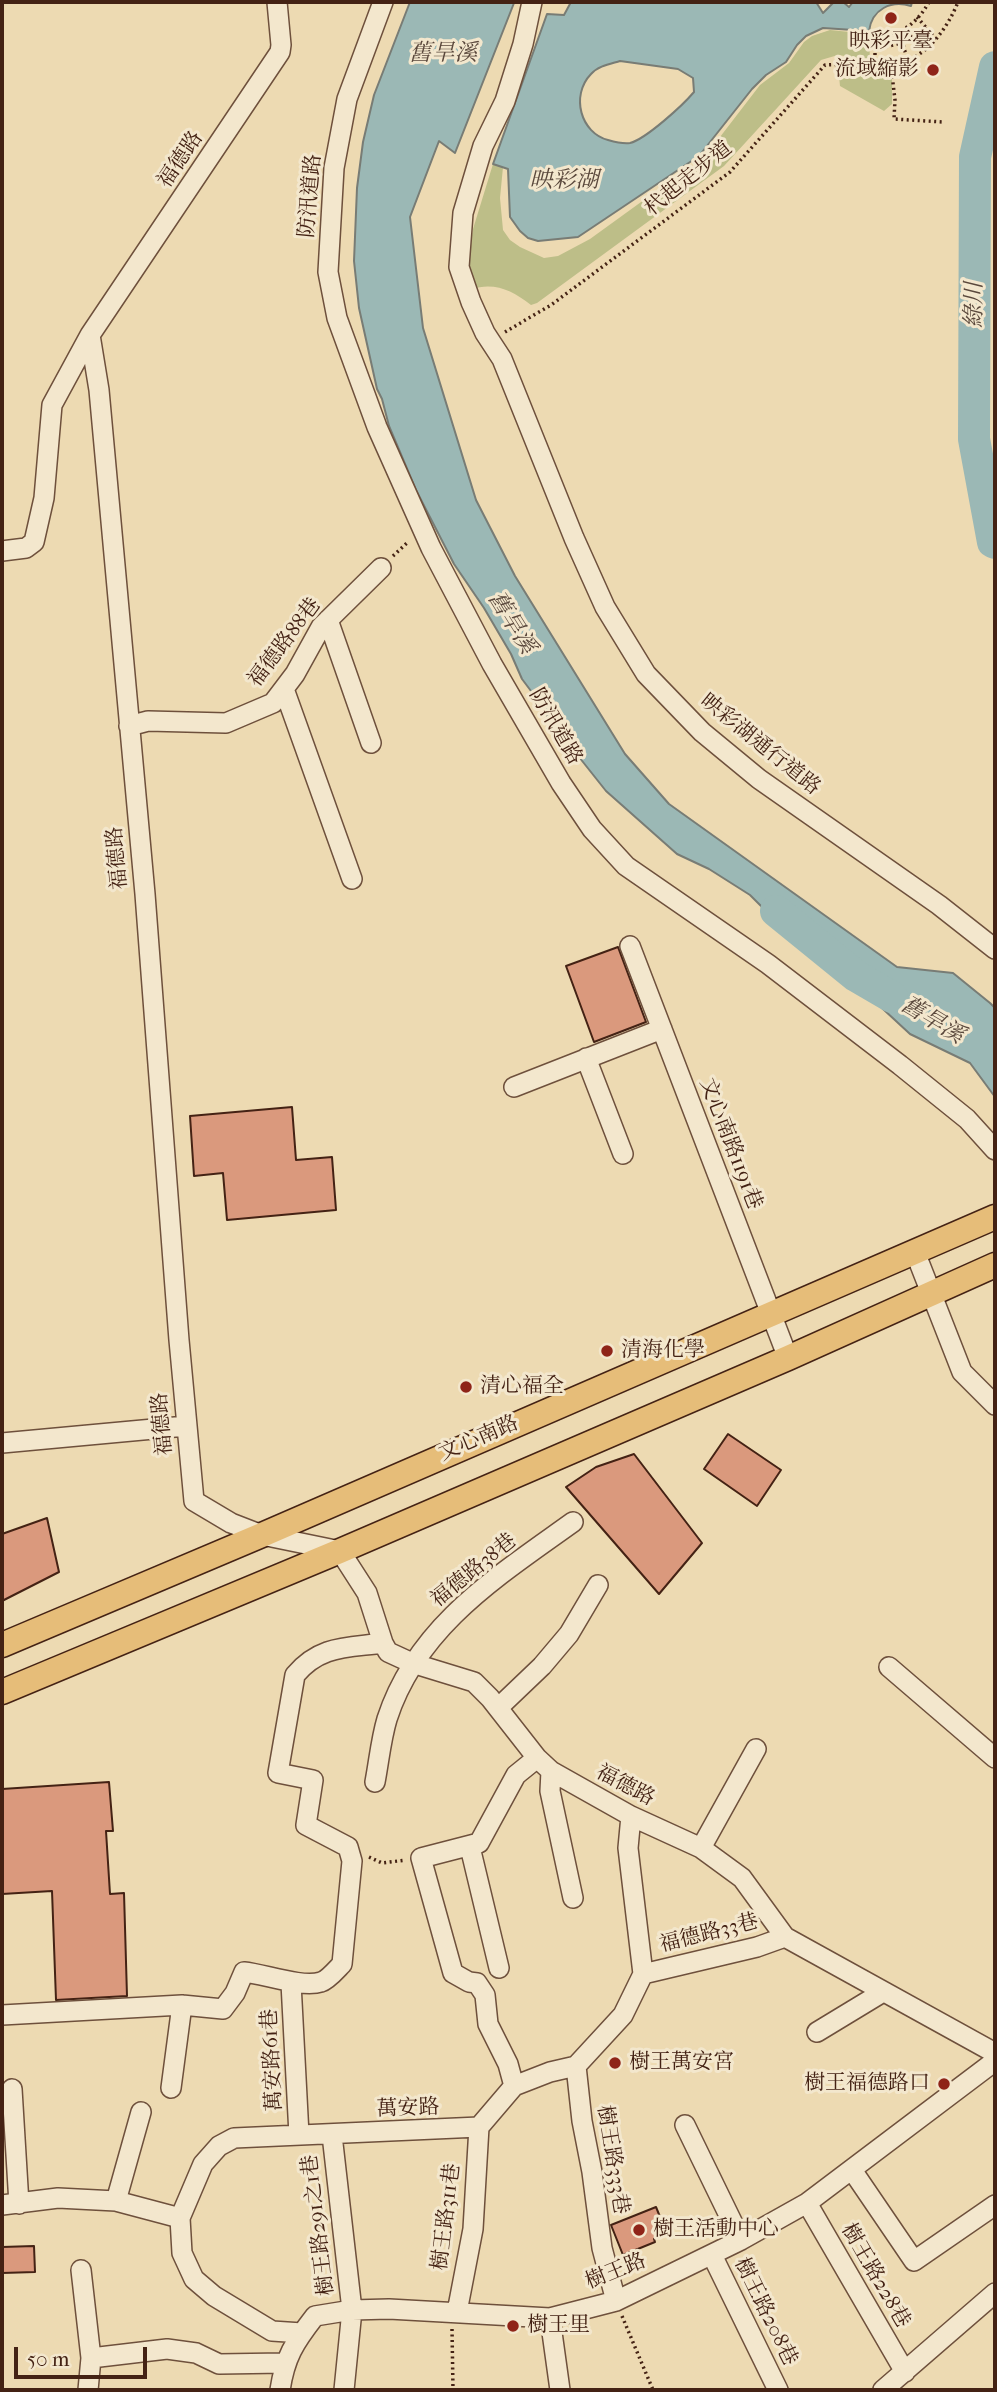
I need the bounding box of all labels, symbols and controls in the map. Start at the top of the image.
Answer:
marker: 映彩平臺 [883,10,899,26]
place label: 映彩平臺 [849,29,933,55]
water label: 舊旱溪 [409,40,477,68]
place label: 流域縮影 [835,57,919,83]
marker: 流域縮影 [925,62,941,78]
street label: 福德路 [153,127,209,193]
street label: 杙起走步道 [640,136,738,222]
street label: 防汛道路 [295,153,327,239]
water label: 映彩湖 [530,167,598,195]
water label: 綠川 [961,282,989,328]
water label: 舊旱溪 [481,586,541,660]
street label: 福德路88巷 [243,593,327,693]
street label: 防汛道路 [523,684,587,770]
street label: 映彩湖通行道路 [695,689,825,801]
street label: 福德路 [103,826,133,890]
water label: 舊旱溪 [895,991,969,1051]
street label: 文心南路1191巷 [693,1075,767,1213]
place label: 清海化學 [621,1338,705,1364]
marker: 清海化學 [599,1343,615,1359]
place label: 清心福全 [480,1374,564,1400]
marker: 清心福全 [458,1379,474,1395]
street label: 福德路 [148,1392,178,1456]
street label: 文心南路 [435,1411,523,1467]
street label: 福德路38巷 [426,1529,522,1613]
street label: 福德路 [591,1760,659,1812]
street label: 福德路33巷 [657,1910,761,1958]
street label: 萬安路61巷 [258,2008,288,2112]
place label: 樹王萬安宮 [629,2050,734,2076]
marker: 樹王萬安宮 [607,2055,623,2071]
place label: 樹王福德路口 [804,2071,930,2097]
marker: 樹王福德路口 [936,2076,952,2092]
street label: 萬安路 [376,2095,440,2123]
street label: 樹王路333巷 [591,2104,633,2216]
street label: 樹王路291之1巷 [298,2153,340,2297]
street label: 樹王路311巷 [428,2162,466,2272]
place label: 樹王活動中心 [653,2217,779,2243]
street label: 樹王路228巷 [835,2219,915,2333]
marker: 樹王活動中心 [631,2222,647,2238]
street label: 樹王路 [582,2249,650,2295]
street label: 樹王路208巷 [728,2254,802,2370]
place label: 樹王里 [527,2313,590,2339]
marker: 樹王里 [505,2318,521,2334]
scale bar [18,2332,150,2376]
text: 50 m [27,2347,70,2371]

